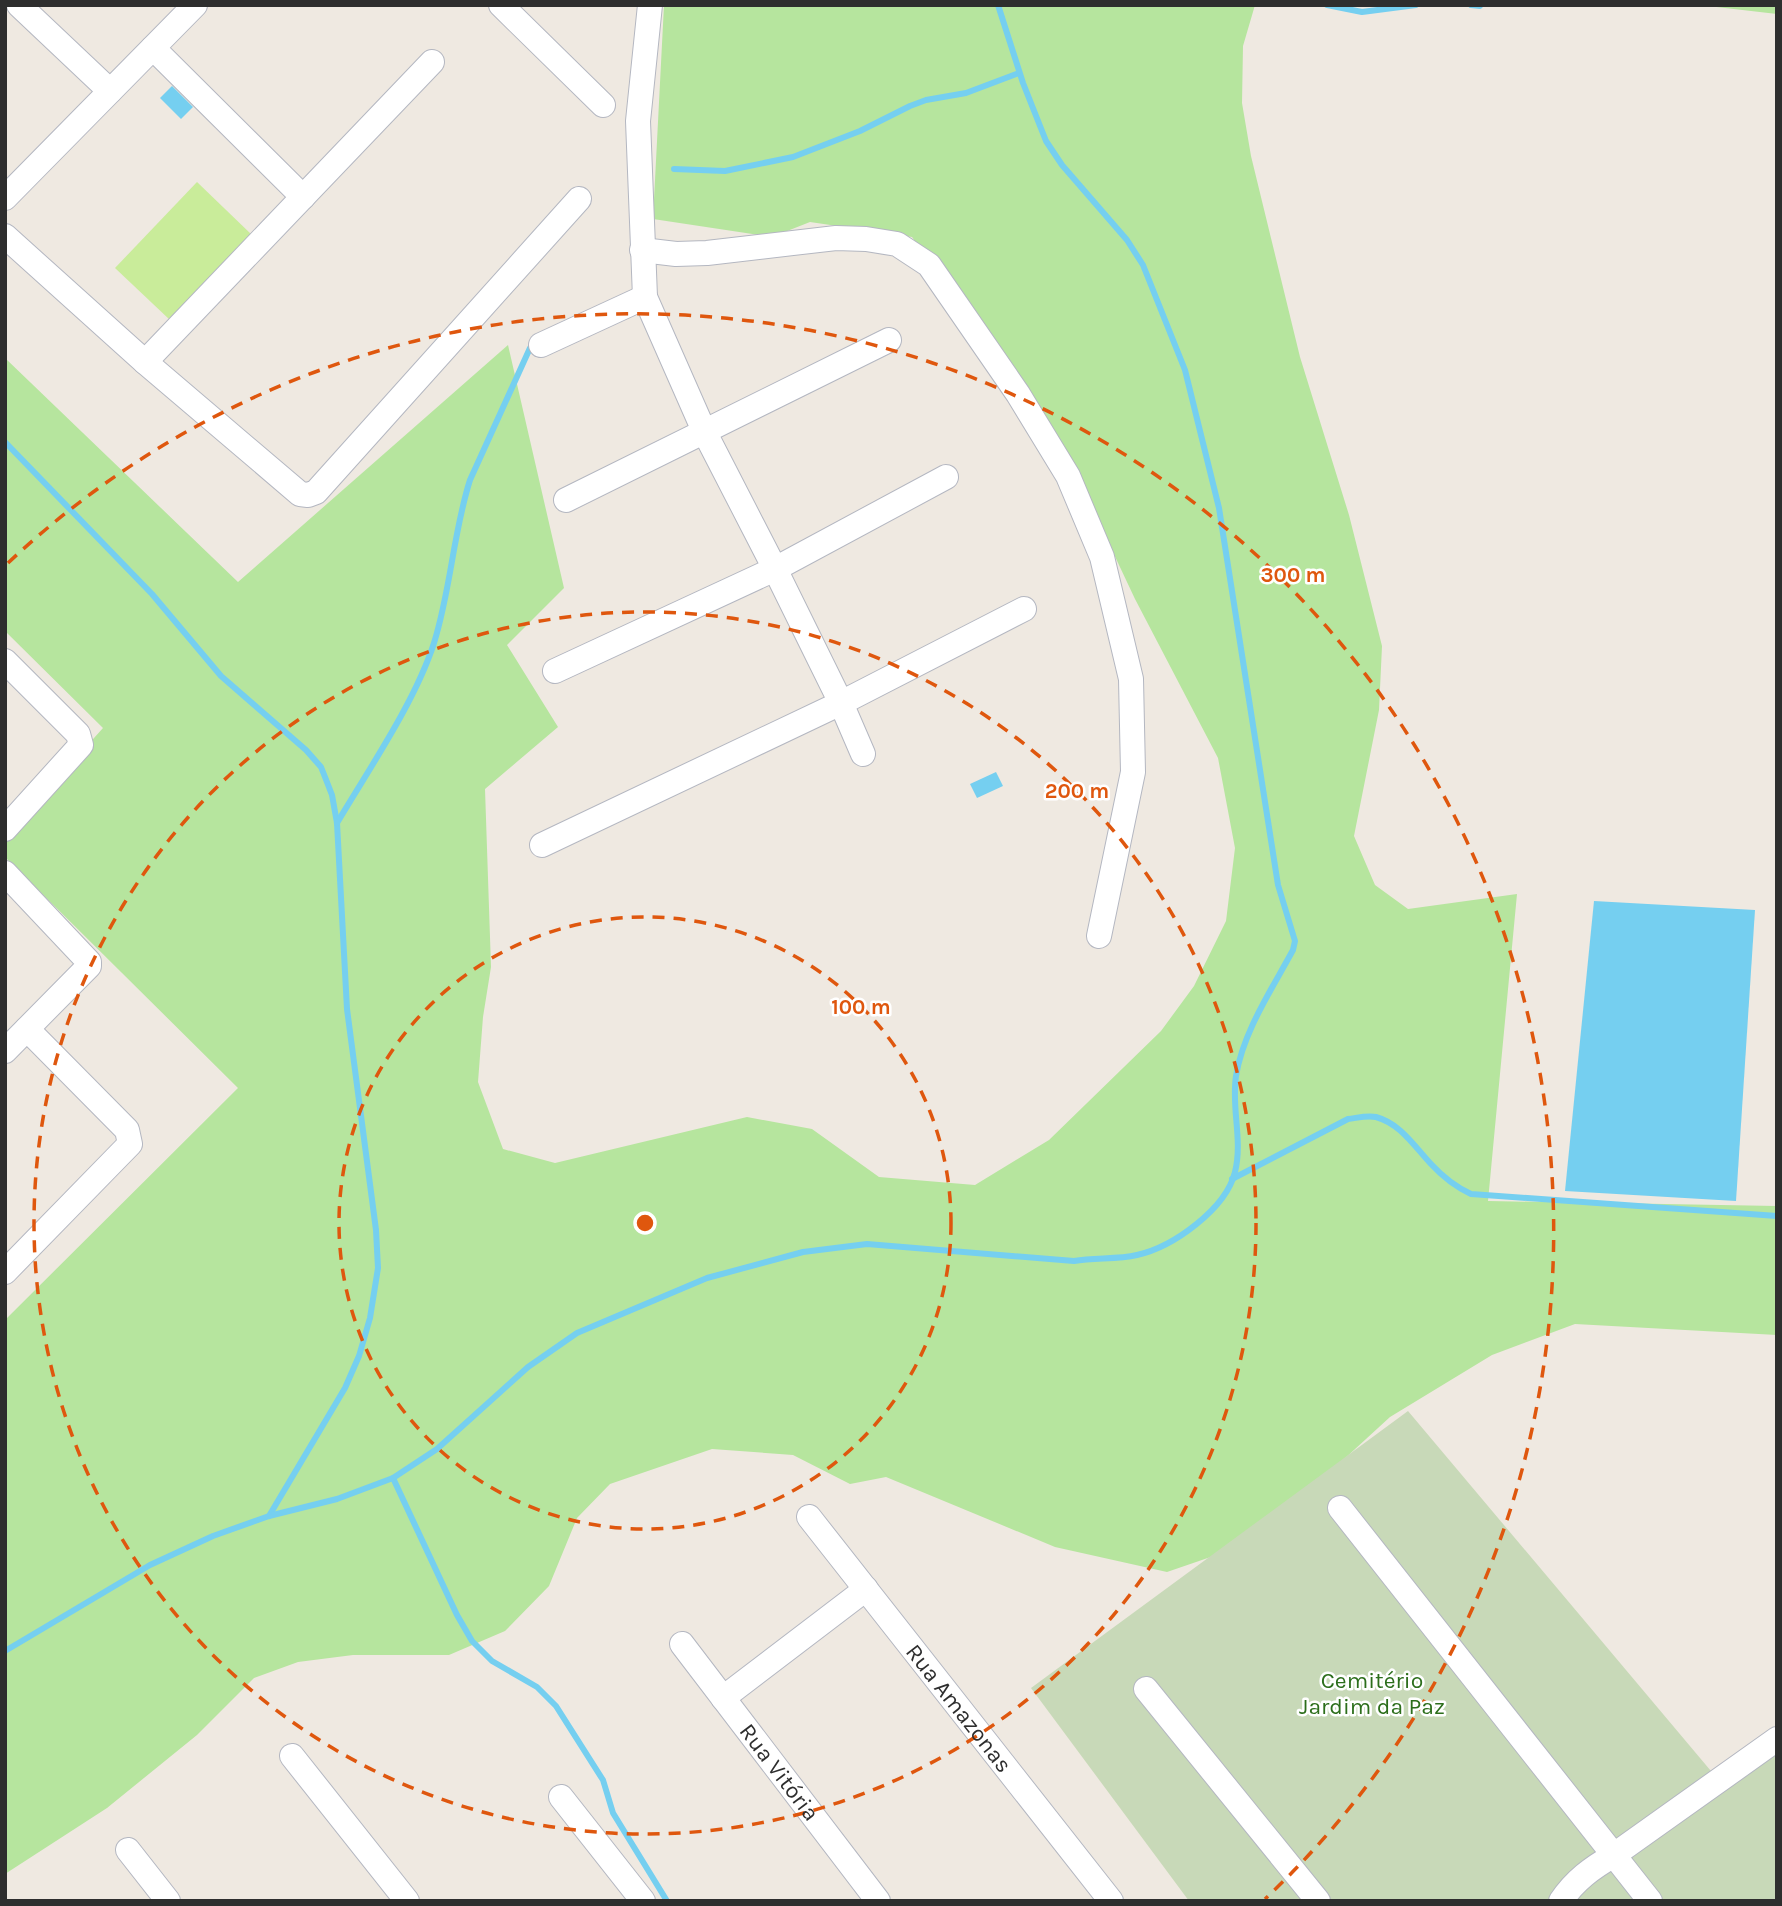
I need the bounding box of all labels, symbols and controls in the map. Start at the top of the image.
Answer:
text: 300 m [1261,563,1325,587]
text: 200 m [1045,779,1109,803]
text: 100 m [831,995,891,1019]
centre of rings [633,1211,657,1235]
street label: Rua Amazonas [900,1639,1018,1778]
park label: Cemitério Jardim da Paz [1299,1667,1445,1720]
street label: Rua Vitória [734,1718,825,1826]

